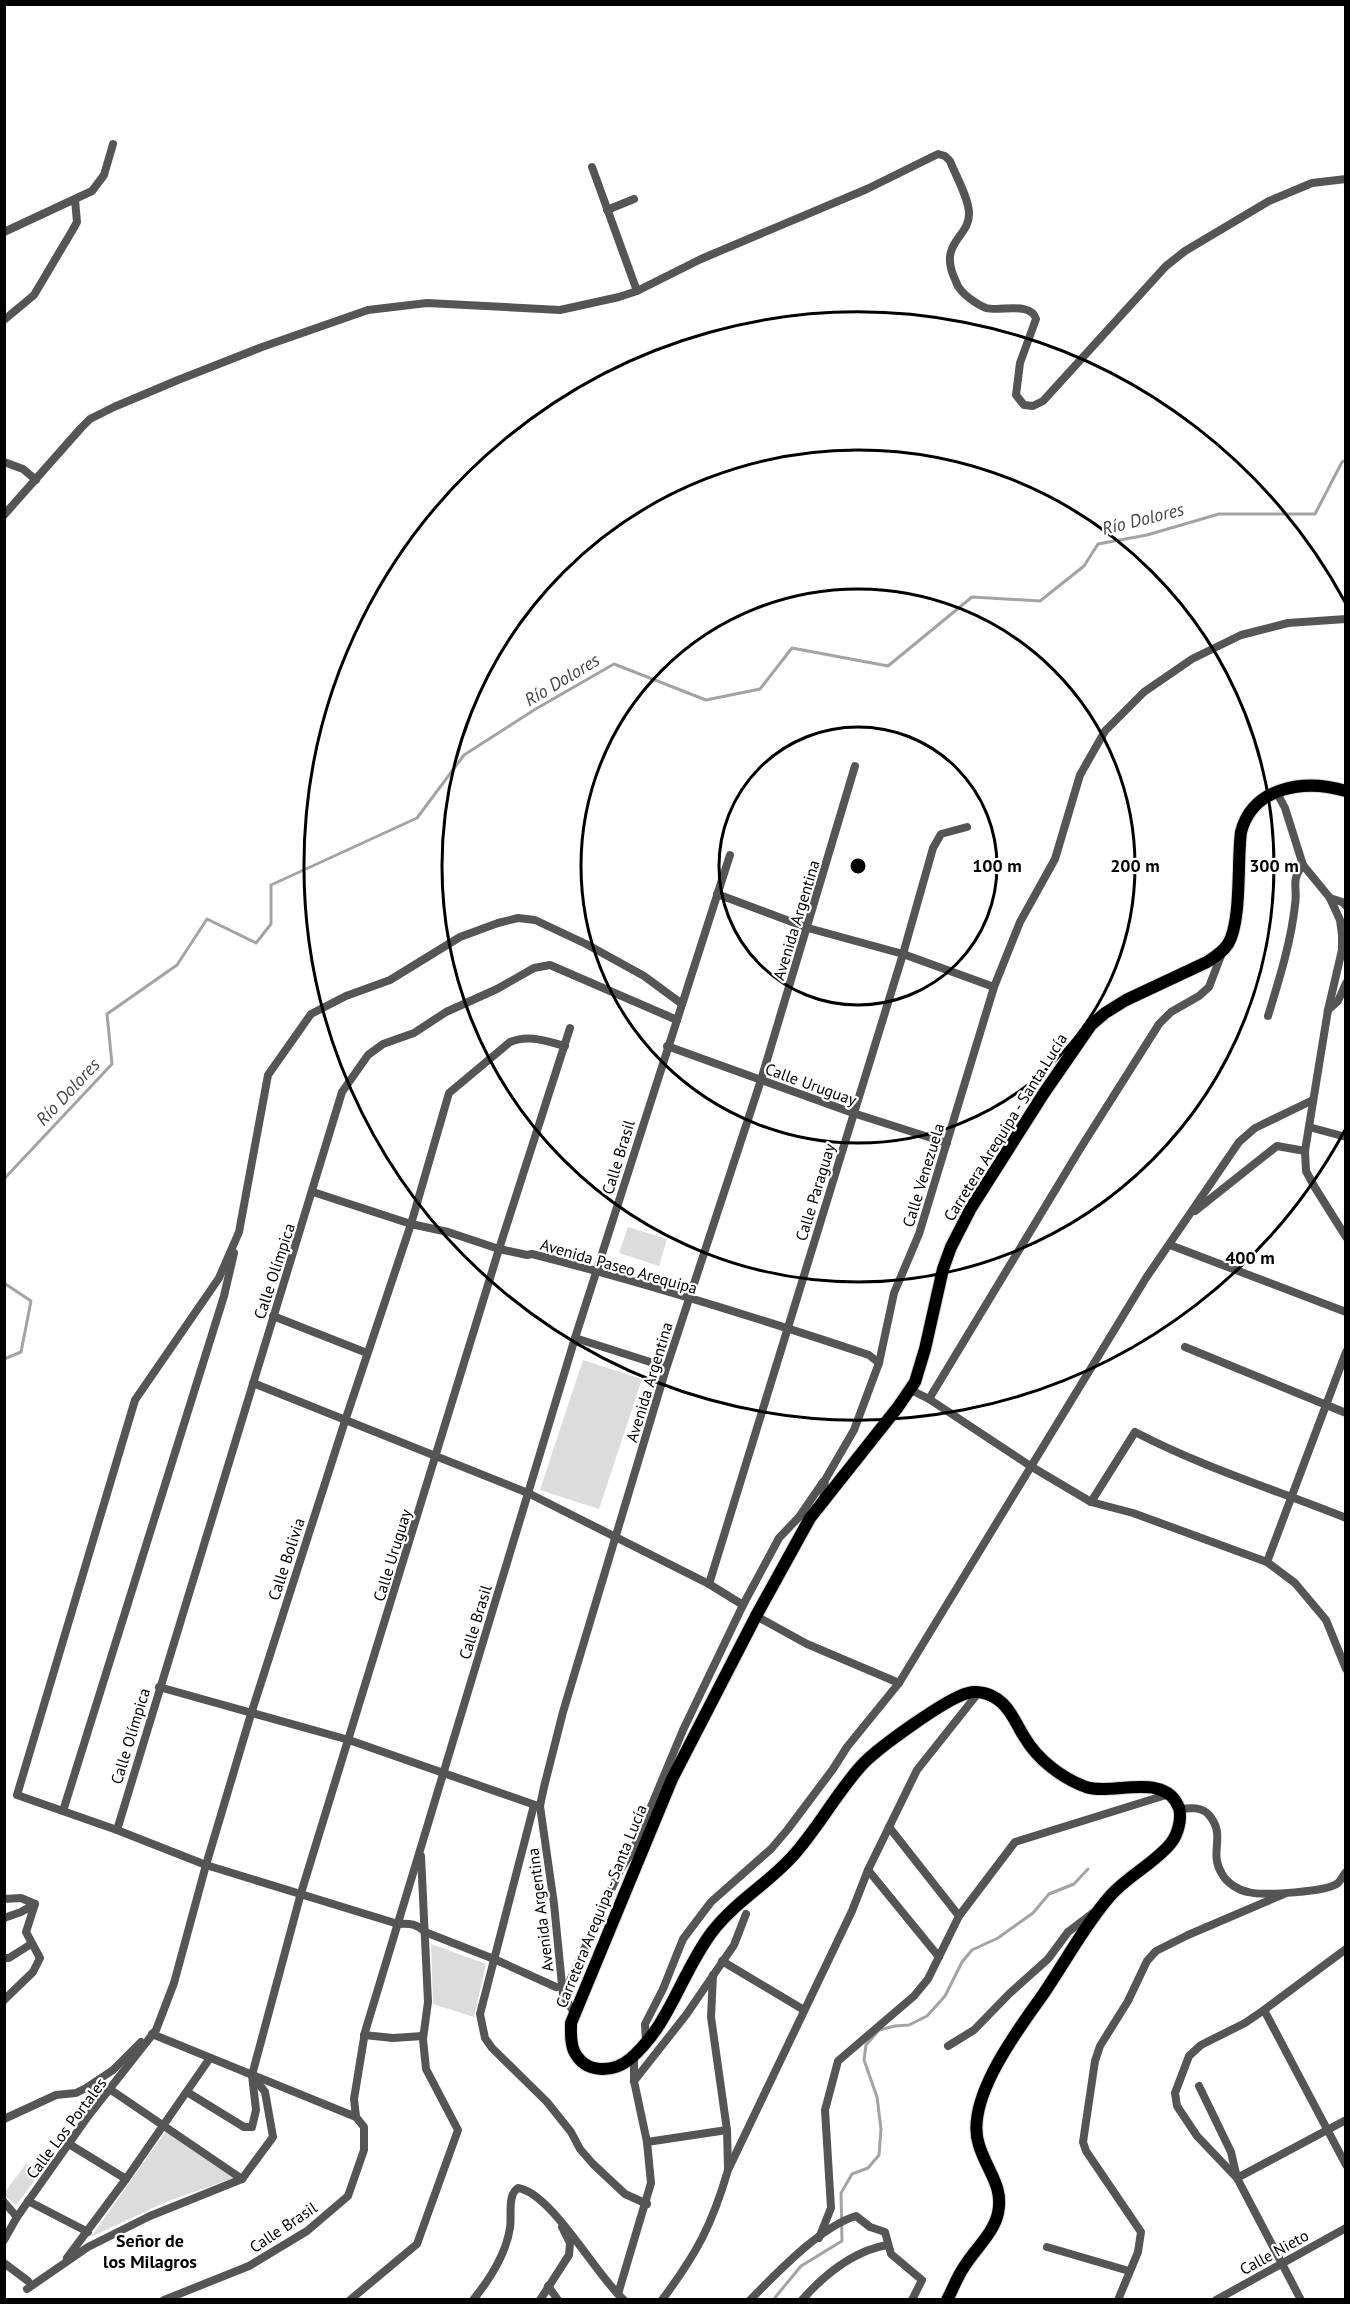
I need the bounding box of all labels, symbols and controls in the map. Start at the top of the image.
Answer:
water label: Río Dolores [1099,497,1187,540]
water label: Río Dolores [520,648,604,711]
text: 100 m [972,854,1022,877]
text: 200 m [1110,854,1160,877]
text: 300 m [1249,854,1299,877]
centre of rings [848,856,868,876]
street label: Avenida Argentina [768,858,824,982]
street label: Carretera Arequipa - Santa Lucía [939,1029,1071,1225]
water label: Río Dolores [31,1053,105,1130]
street label: Calle Uruguay [763,1058,860,1110]
street label: Calle Brasil [597,1117,639,1197]
street label: Calle Venezuela [898,1121,948,1229]
street label: Calle Paraguay [791,1140,839,1243]
street label: Calle Olímpica [249,1221,299,1321]
street label: Avenida Paseo Arequipa [538,1234,700,1298]
text: 400 m [1225,1246,1275,1269]
street label: Avenida Argentina [621,1320,677,1444]
street label: Calle Uruguay [368,1506,416,1604]
street label: Calle Bolivia [263,1515,309,1603]
street label: Calle Brasil [454,1582,496,1662]
street label: Calle Olímpica [106,1685,154,1787]
street label: Carretera Arequipa - Santa Lucía [551,1801,651,2011]
street label: Avenida Argentina [522,1847,558,1973]
street label: Calle Los Portales [22,2073,111,2182]
street label: Calle Brasil [246,2197,321,2257]
street label: Calle Nieto [1236,2225,1312,2279]
district label: Señor de los Milagros [103,2229,197,2273]

